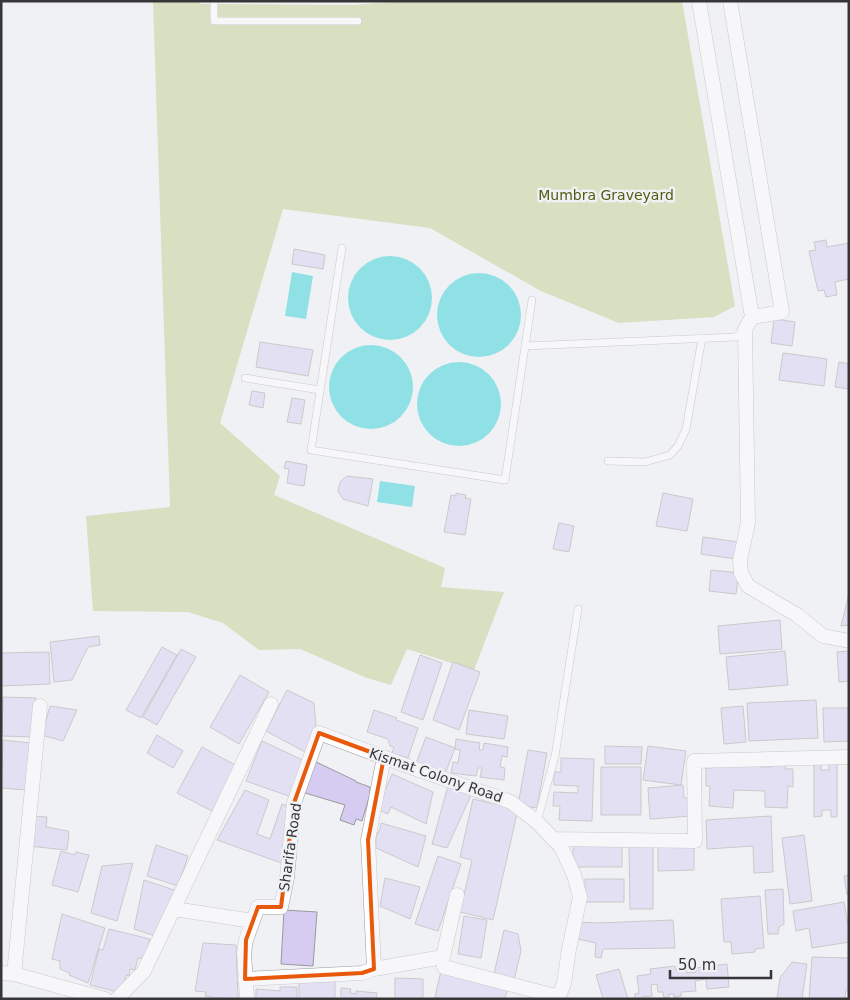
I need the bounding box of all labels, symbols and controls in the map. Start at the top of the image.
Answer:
park label: Mumbra Graveyard [538,187,674,203]
street label: Kismat Colony Road [367,745,505,805]
street label: Sharifa Road [276,802,304,892]
scale bar [670,948,771,980]
text: 50 m [678,956,716,974]

